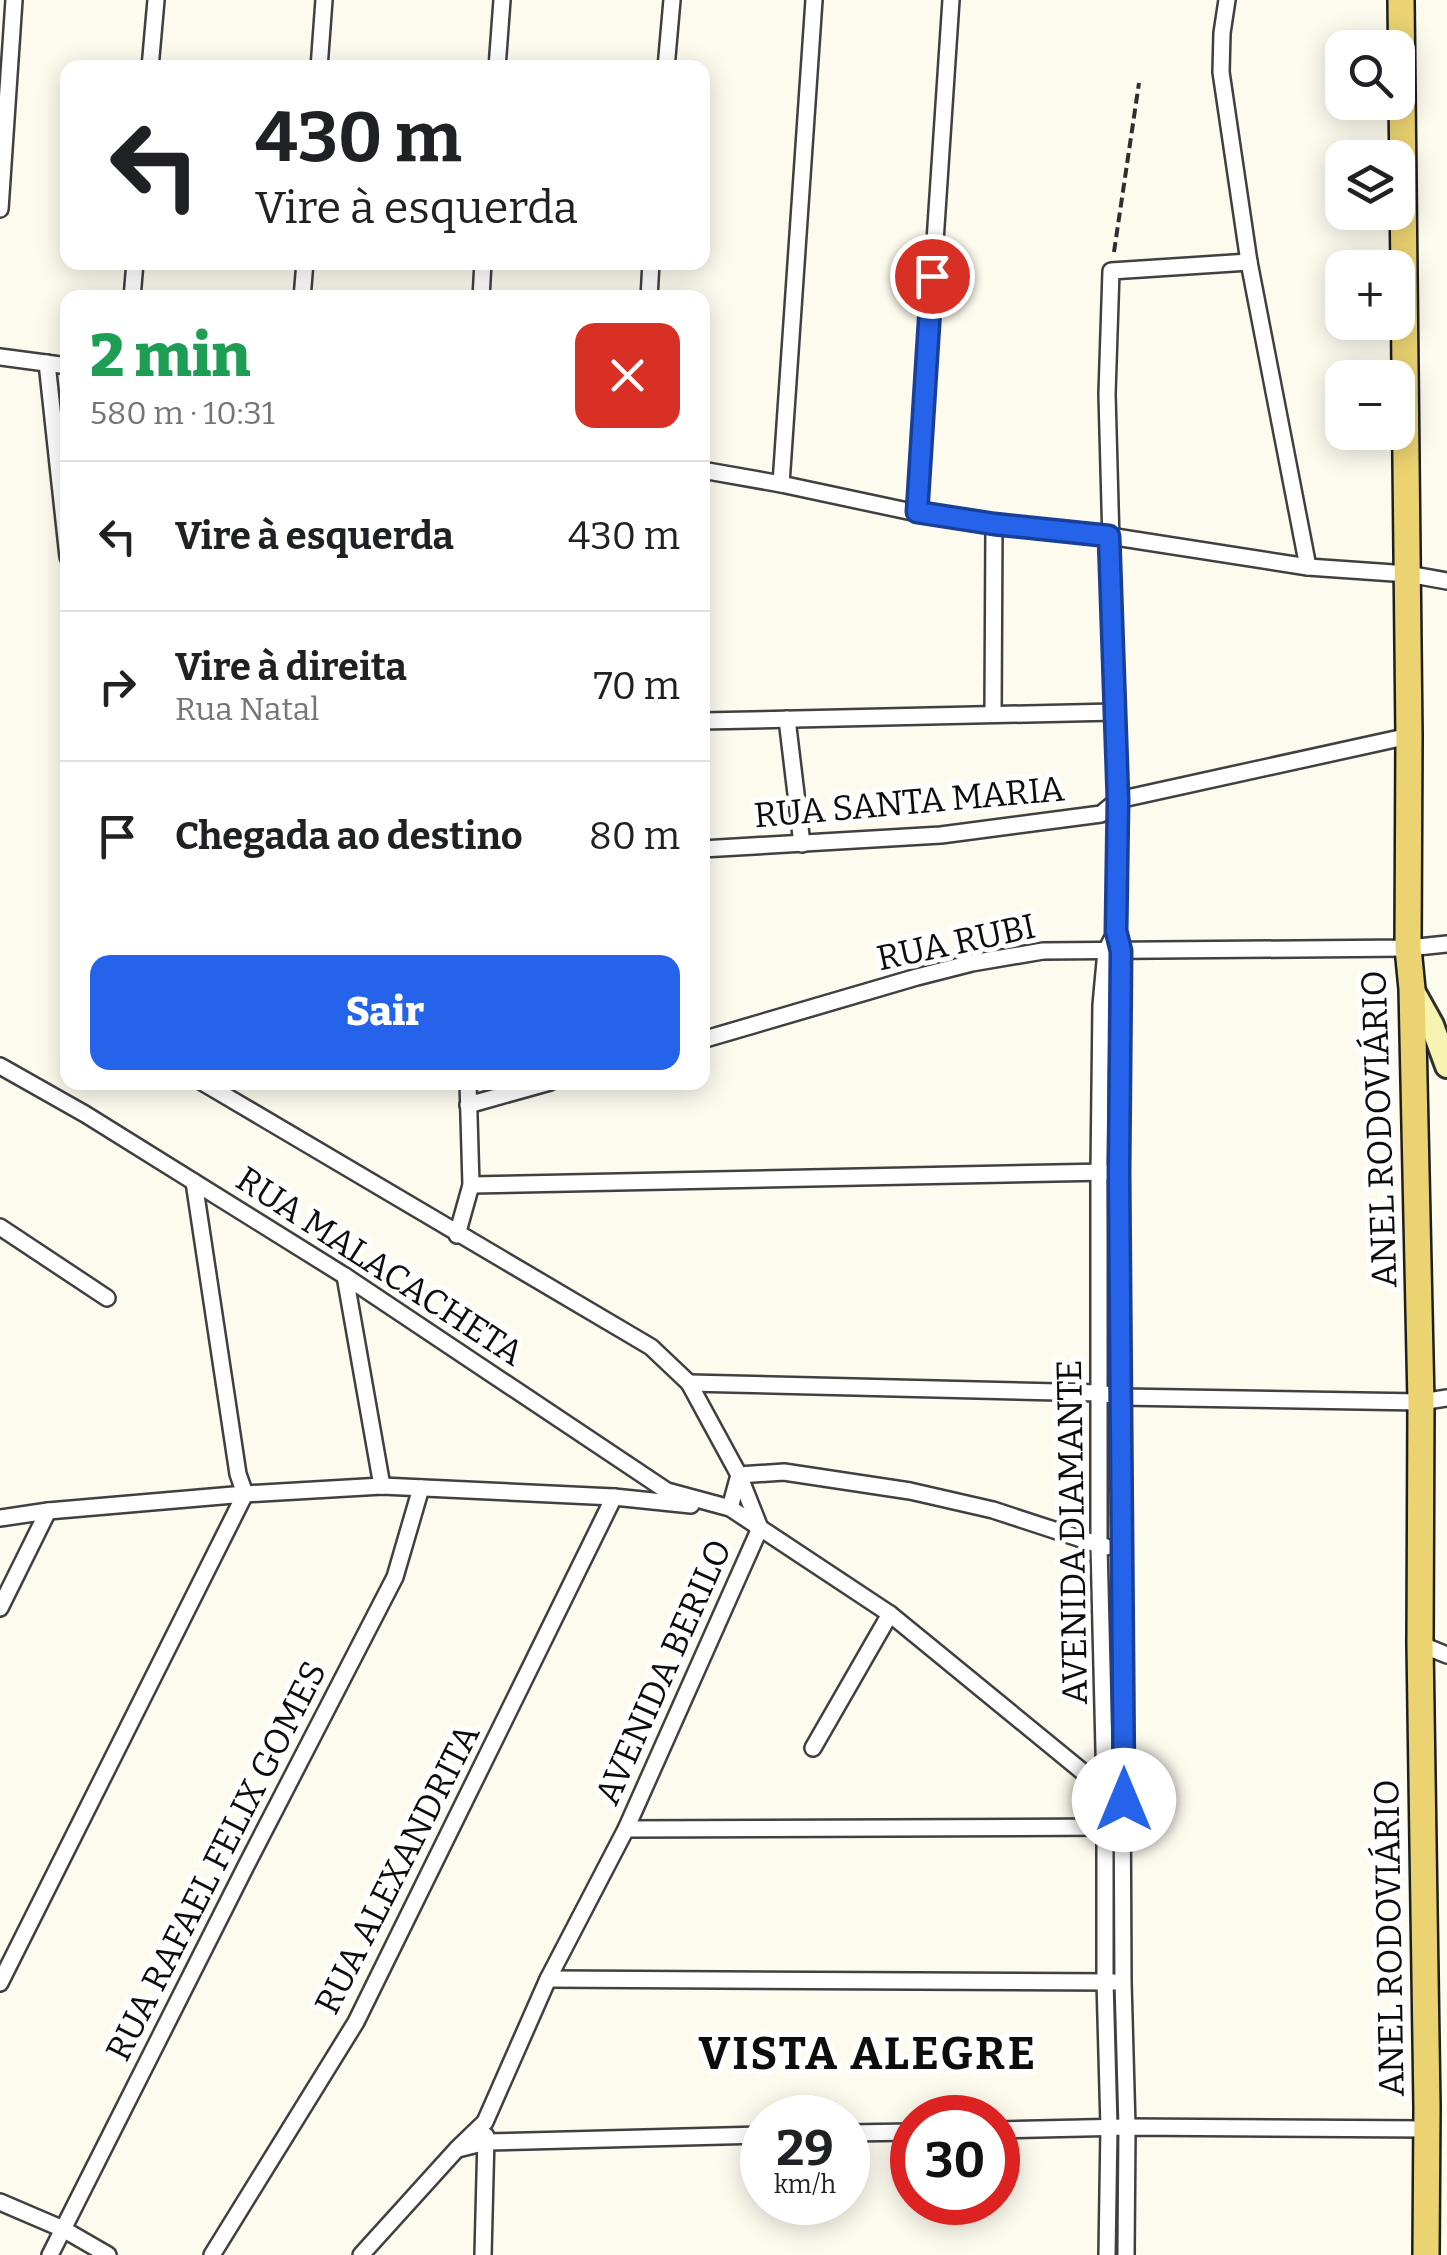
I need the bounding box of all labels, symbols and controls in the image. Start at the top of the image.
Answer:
map controls [1325,30,1415,450]
button: search [1325,30,1415,120]
text: 430 m [255,96,462,180]
icon: left [90,100,220,230]
button: layers [1325,140,1415,230]
text: Vire à esquerda [255,181,578,235]
pin [890,234,975,319]
icon: arrive [905,249,960,304]
button: + [1325,250,1415,340]
text: 2 min [90,320,250,392]
button: close [575,323,680,428]
button: − [1325,360,1415,450]
text: 580 m · 10:31 [90,394,275,432]
icon: left [90,509,145,564]
text: Vire à esquerda [175,513,454,559]
text: 430 m [568,513,680,559]
text: Vire à direita [175,644,407,690]
icon: right [90,659,145,714]
text: 70 m [593,663,680,709]
text: Rua Natal [175,690,320,728]
street label: RUA SANTA MARIA [752,767,1066,836]
icon: arrive [90,809,145,864]
text: Chegada ao destino [175,813,523,859]
text: 80 m [589,813,680,859]
street label: RUA RUBI [873,905,1039,979]
button: Sair [90,955,680,1070]
street label: ANEL RODOVIÁRIO [1352,970,1406,1288]
street label: RUA MALACACHETA [229,1158,531,1375]
street label: AVENIDA DIAMANTE [1048,1359,1096,1705]
street label: AVENIDA BERILO [586,1533,740,1811]
street label: RUA RAFAEL FELIX GOMES [97,1654,335,2068]
street label: RUA ALEXANDRITA [306,1717,488,2021]
position arrow [1072,1748,1176,1852]
street label: ANEL RODOVIÁRIO [1365,1779,1413,2097]
district label: VISTA ALEGRE [698,2027,1038,2081]
speed limit sign: 30 [890,2095,1020,2225]
text: 29 [776,2118,834,2178]
text: km/h [774,2170,836,2200]

